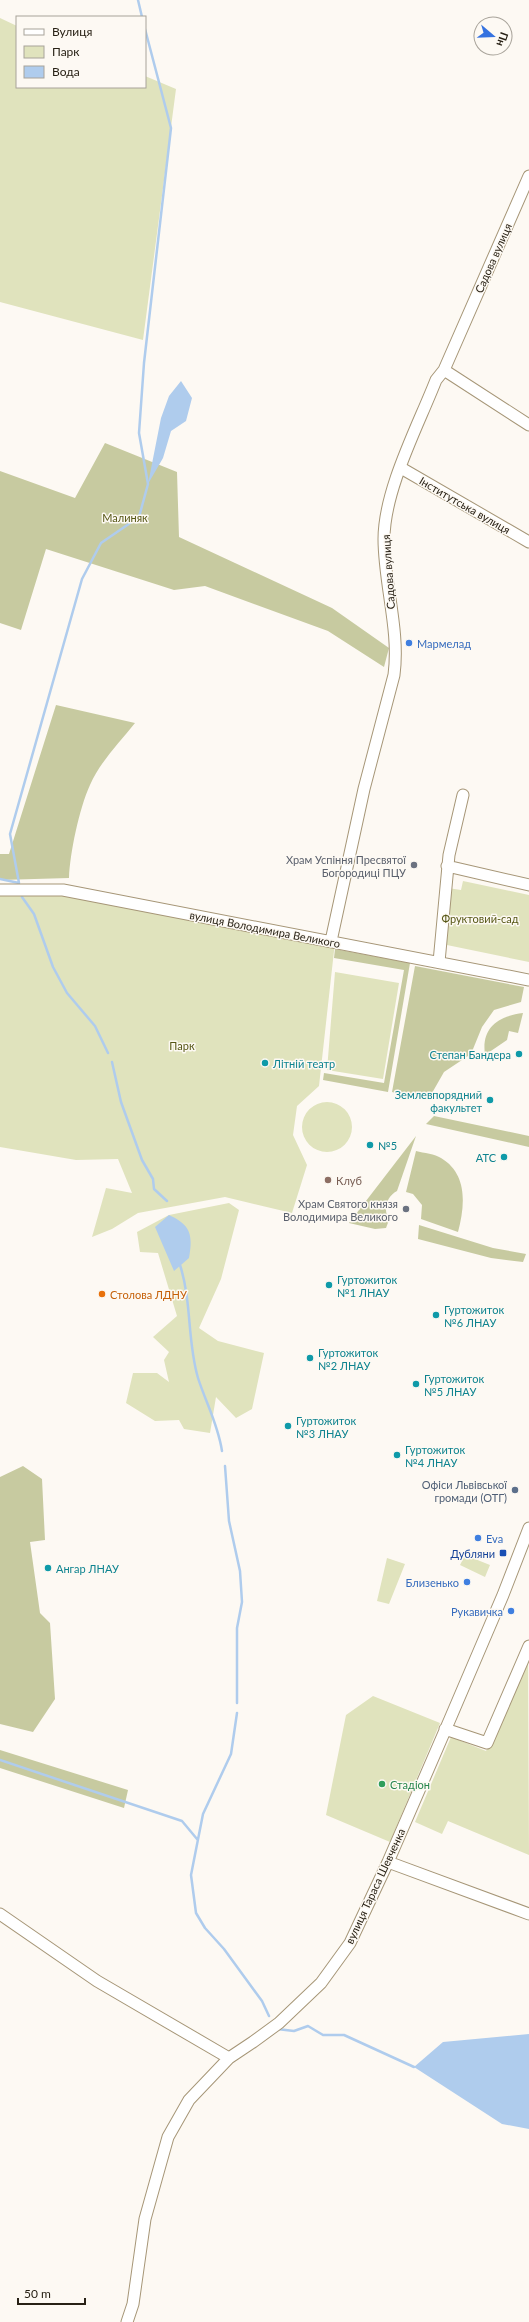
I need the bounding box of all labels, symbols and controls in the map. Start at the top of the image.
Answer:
legend [16,16,146,88]
north arrow [473,16,513,56]
text: Вулиця [52,24,92,39]
text: Пн [494,30,511,48]
text: Парк [52,44,80,59]
text: Вода [52,64,80,79]
street label: Садова вулиця [472,221,514,295]
street label: Інститутська вулиця [417,474,513,536]
park label: Малиняк [102,511,148,524]
street label: Садова вулиця [379,534,397,610]
place label: Мармелад [417,637,471,650]
marker: Мармелад [404,638,414,648]
place label: Храм Успіння Пресвятої Богородиці ПЦУ [286,853,406,879]
marker: Храм Успіння Пресвятої Богородиці ПЦУ [409,860,419,870]
street label: вулиця Володимира Великого [189,908,341,950]
park label: Фруктовий-сад [441,912,519,925]
park label: Парк [169,1039,195,1052]
place label: Степан Бандера [429,1048,511,1061]
marker: Степан Бандера [514,1049,524,1059]
place label: Літній театр [272,1057,335,1070]
marker: Літній театр [260,1058,270,1068]
place label: Землевпорядний факультет [395,1088,482,1114]
marker: Землевпорядний факультет [485,1095,495,1105]
place label: №5 [378,1139,397,1152]
marker: №5 [365,1140,375,1150]
place label: АТС [476,1151,497,1164]
marker: АТС [499,1152,509,1162]
place label: Клуб [336,1174,362,1187]
marker: Клуб [323,1175,333,1185]
place label: Храм Святого князя Володимира Великого [283,1197,398,1223]
marker: Храм Святого князя Володимира Великого [401,1204,411,1214]
place label: Гуртожиток №1 ЛНАУ [337,1273,397,1299]
marker: Гуртожиток №1 ЛНАУ [324,1280,334,1290]
place label: Столова ЛДНУ [110,1288,187,1301]
marker: Столова ЛДНУ [97,1289,107,1299]
place label: Гуртожиток №6 ЛНАУ [444,1303,504,1329]
marker: Гуртожиток №6 ЛНАУ [431,1310,441,1320]
place label: Гуртожиток №2 ЛНАУ [318,1346,378,1372]
marker: Гуртожиток №2 ЛНАУ [305,1353,315,1363]
place label: Гуртожиток №5 ЛНАУ [424,1372,484,1398]
marker: Гуртожиток №5 ЛНАУ [411,1379,421,1389]
place label: Гуртожиток №3 ЛНАУ [296,1414,356,1440]
marker: Гуртожиток №3 ЛНАУ [283,1421,293,1431]
place label: Гуртожиток №4 ЛНАУ [405,1443,465,1469]
marker: Гуртожиток №4 ЛНАУ [392,1450,402,1460]
place label: Офіси Львівської громади (ОТГ) [422,1478,507,1504]
marker: Офіси Львівської громади (ОТГ) [510,1485,520,1495]
place label: Eva [486,1532,503,1545]
marker: Eva [473,1533,483,1543]
place label: Дубляни [451,1547,495,1560]
marker: Дубляни [498,1548,508,1558]
place label: Ангар ЛНАУ [56,1562,119,1575]
marker: Ангар ЛНАУ [43,1563,53,1573]
place label: Близенько [406,1576,459,1589]
marker: Близенько [462,1577,472,1587]
place label: Рукавичка [451,1605,503,1618]
marker: Рукавичка [506,1606,516,1616]
place label: Стадіон [390,1778,430,1791]
marker: Стадіон [377,1779,387,1789]
street label: вулиця Тараса Шевченка [343,1826,407,1946]
scale bar [18,2280,85,2306]
text: 50 m [24,2286,51,2301]

